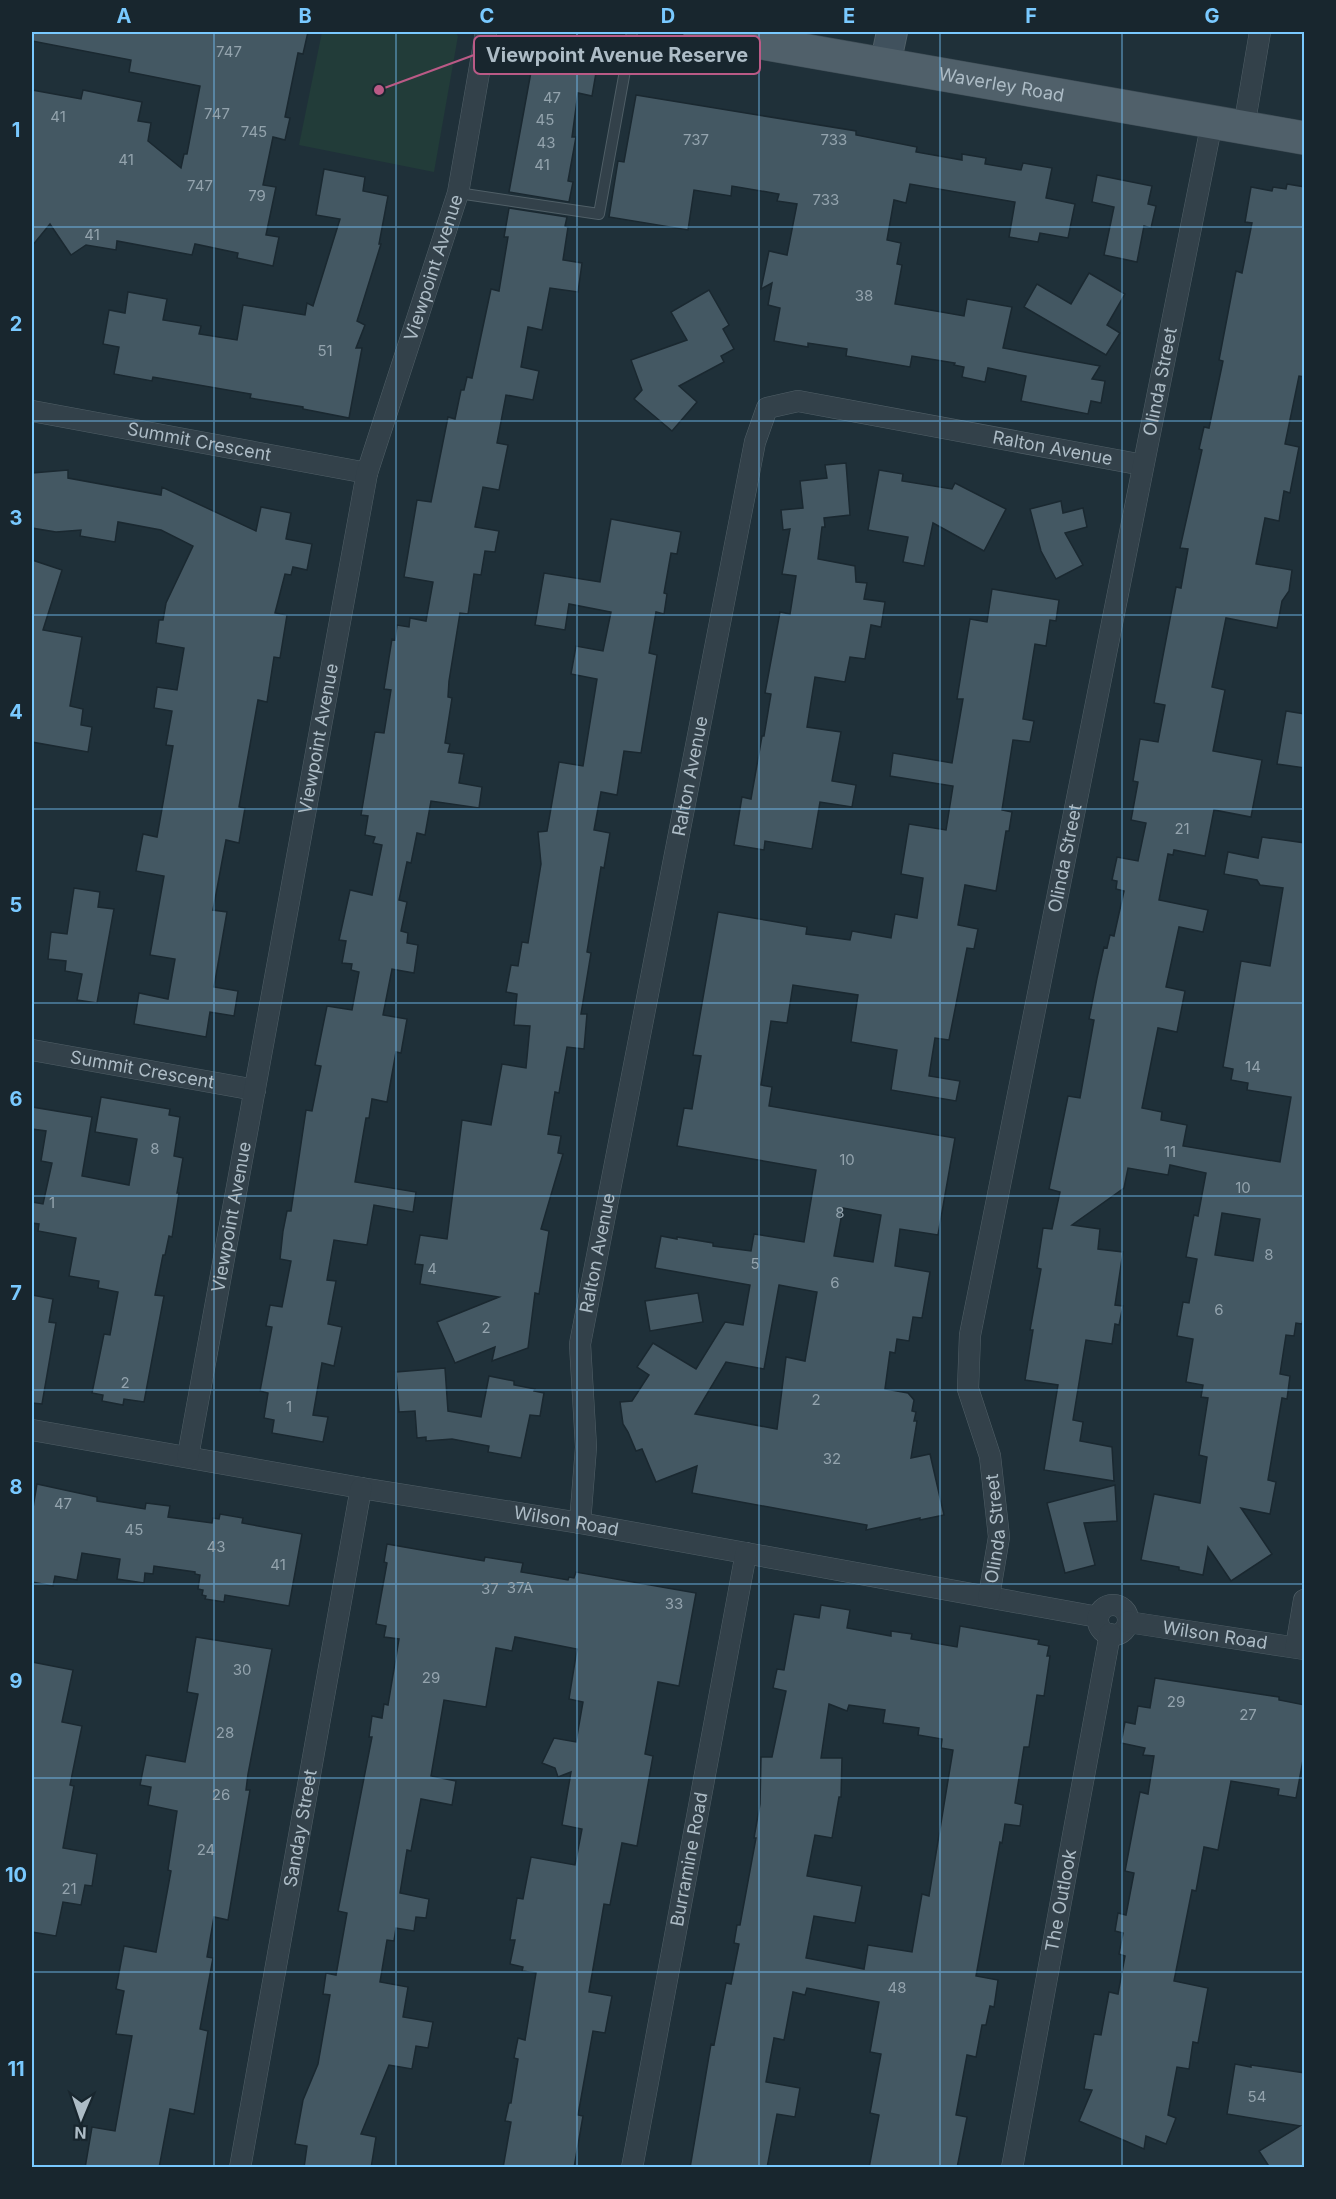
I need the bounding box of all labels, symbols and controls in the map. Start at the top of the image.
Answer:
text: A [117,4,132,28]
text: B [298,4,312,28]
text: C [480,4,494,28]
text: D [661,4,675,28]
text: E [843,4,855,28]
text: F [1025,4,1037,28]
text: G [1204,4,1220,28]
callout: Viewpoint Avenue Reserve [474,36,760,74]
house number: 747 [216,42,242,61]
text: Viewpoint Avenue Reserve [486,43,748,67]
street label: Waverley Road [937,63,1066,106]
house number: 47 [543,88,561,107]
house number: 747 [204,104,230,123]
house number: 41 [50,107,66,126]
house number: 45 [536,110,554,129]
text: 1 [12,118,20,142]
house number: 745 [241,122,267,141]
house number: 737 [683,130,709,149]
house number: 733 [821,130,847,149]
house number: 43 [537,133,555,152]
house number: 41 [118,150,134,169]
house number: 41 [534,155,550,174]
house number: 747 [187,176,213,195]
house number: 79 [248,186,266,205]
house number: 733 [813,190,839,209]
street label: Viewpoint Avenue [400,192,467,343]
house number: 41 [84,225,100,244]
house number: 38 [855,286,873,305]
text: 2 [10,312,22,336]
street label: Olinda Street [1139,325,1181,438]
house number: 51 [317,341,333,360]
street label: Summit Crescent [126,418,273,465]
street label: Ralton Avenue [991,426,1114,469]
text: 3 [10,506,22,530]
street label: Viewpoint Avenue [294,662,342,816]
text: 4 [9,700,23,724]
street label: Ralton Avenue [668,714,712,838]
street label: Olinda Street [1044,802,1086,914]
house number: 21 [1174,819,1190,838]
text: 5 [10,893,22,917]
street label: Summit Crescent [69,1046,216,1093]
house number: 14 [1245,1057,1261,1076]
text: 6 [10,1087,23,1111]
house number: 8 [150,1139,160,1158]
street label: Viewpoint Avenue [207,1140,255,1294]
house number: 11 [1164,1142,1176,1161]
house number: 10 [839,1150,855,1169]
house number: 10 [1235,1178,1251,1197]
street label: Ralton Avenue [575,1191,619,1315]
house number: 1 [49,1193,55,1212]
house number: 8 [835,1203,845,1222]
house number: 8 [1264,1245,1274,1264]
house number: 5 [750,1254,760,1273]
house number: 4 [427,1259,437,1278]
house number: 6 [830,1273,840,1292]
text: 7 [10,1281,22,1305]
house number: 6 [1214,1300,1224,1319]
house number: 2 [481,1318,491,1337]
house number: 2 [120,1373,130,1392]
house number: 2 [811,1390,821,1409]
house number: 1 [286,1397,292,1416]
house number: 32 [823,1449,841,1468]
street label: Olinda Street [980,1473,1009,1585]
text: 8 [9,1475,23,1499]
house number: 47 [54,1494,72,1513]
street label: Wilson Road [512,1502,620,1540]
house number: 45 [125,1520,143,1539]
house number: 43 [207,1537,225,1556]
house number: 41 [270,1555,286,1574]
house number: 37A [507,1578,533,1597]
house number: 37 [481,1579,499,1598]
house number: 33 [665,1594,683,1613]
street label: Wilson Road [1161,1616,1269,1653]
house number: 30 [233,1660,251,1679]
house number: 29 [422,1668,440,1687]
text: 9 [10,1669,23,1693]
house number: 29 [1167,1692,1185,1711]
house number: 27 [1239,1705,1257,1724]
house number: 28 [216,1723,234,1742]
street label: Sanday Street [279,1768,321,1889]
house number: 26 [212,1785,230,1804]
street label: Burramine Road [666,1790,711,1928]
house number: 24 [197,1840,215,1859]
street label: The Outlook [1041,1847,1080,1953]
text: 10 [5,1863,27,1887]
house number: 21 [61,1879,77,1898]
house number: 48 [888,1978,906,1997]
text: 11 [7,2057,25,2081]
house number: 54 [1248,2087,1266,2106]
north arrow [51,2088,111,2148]
text: N [74,2123,87,2143]

